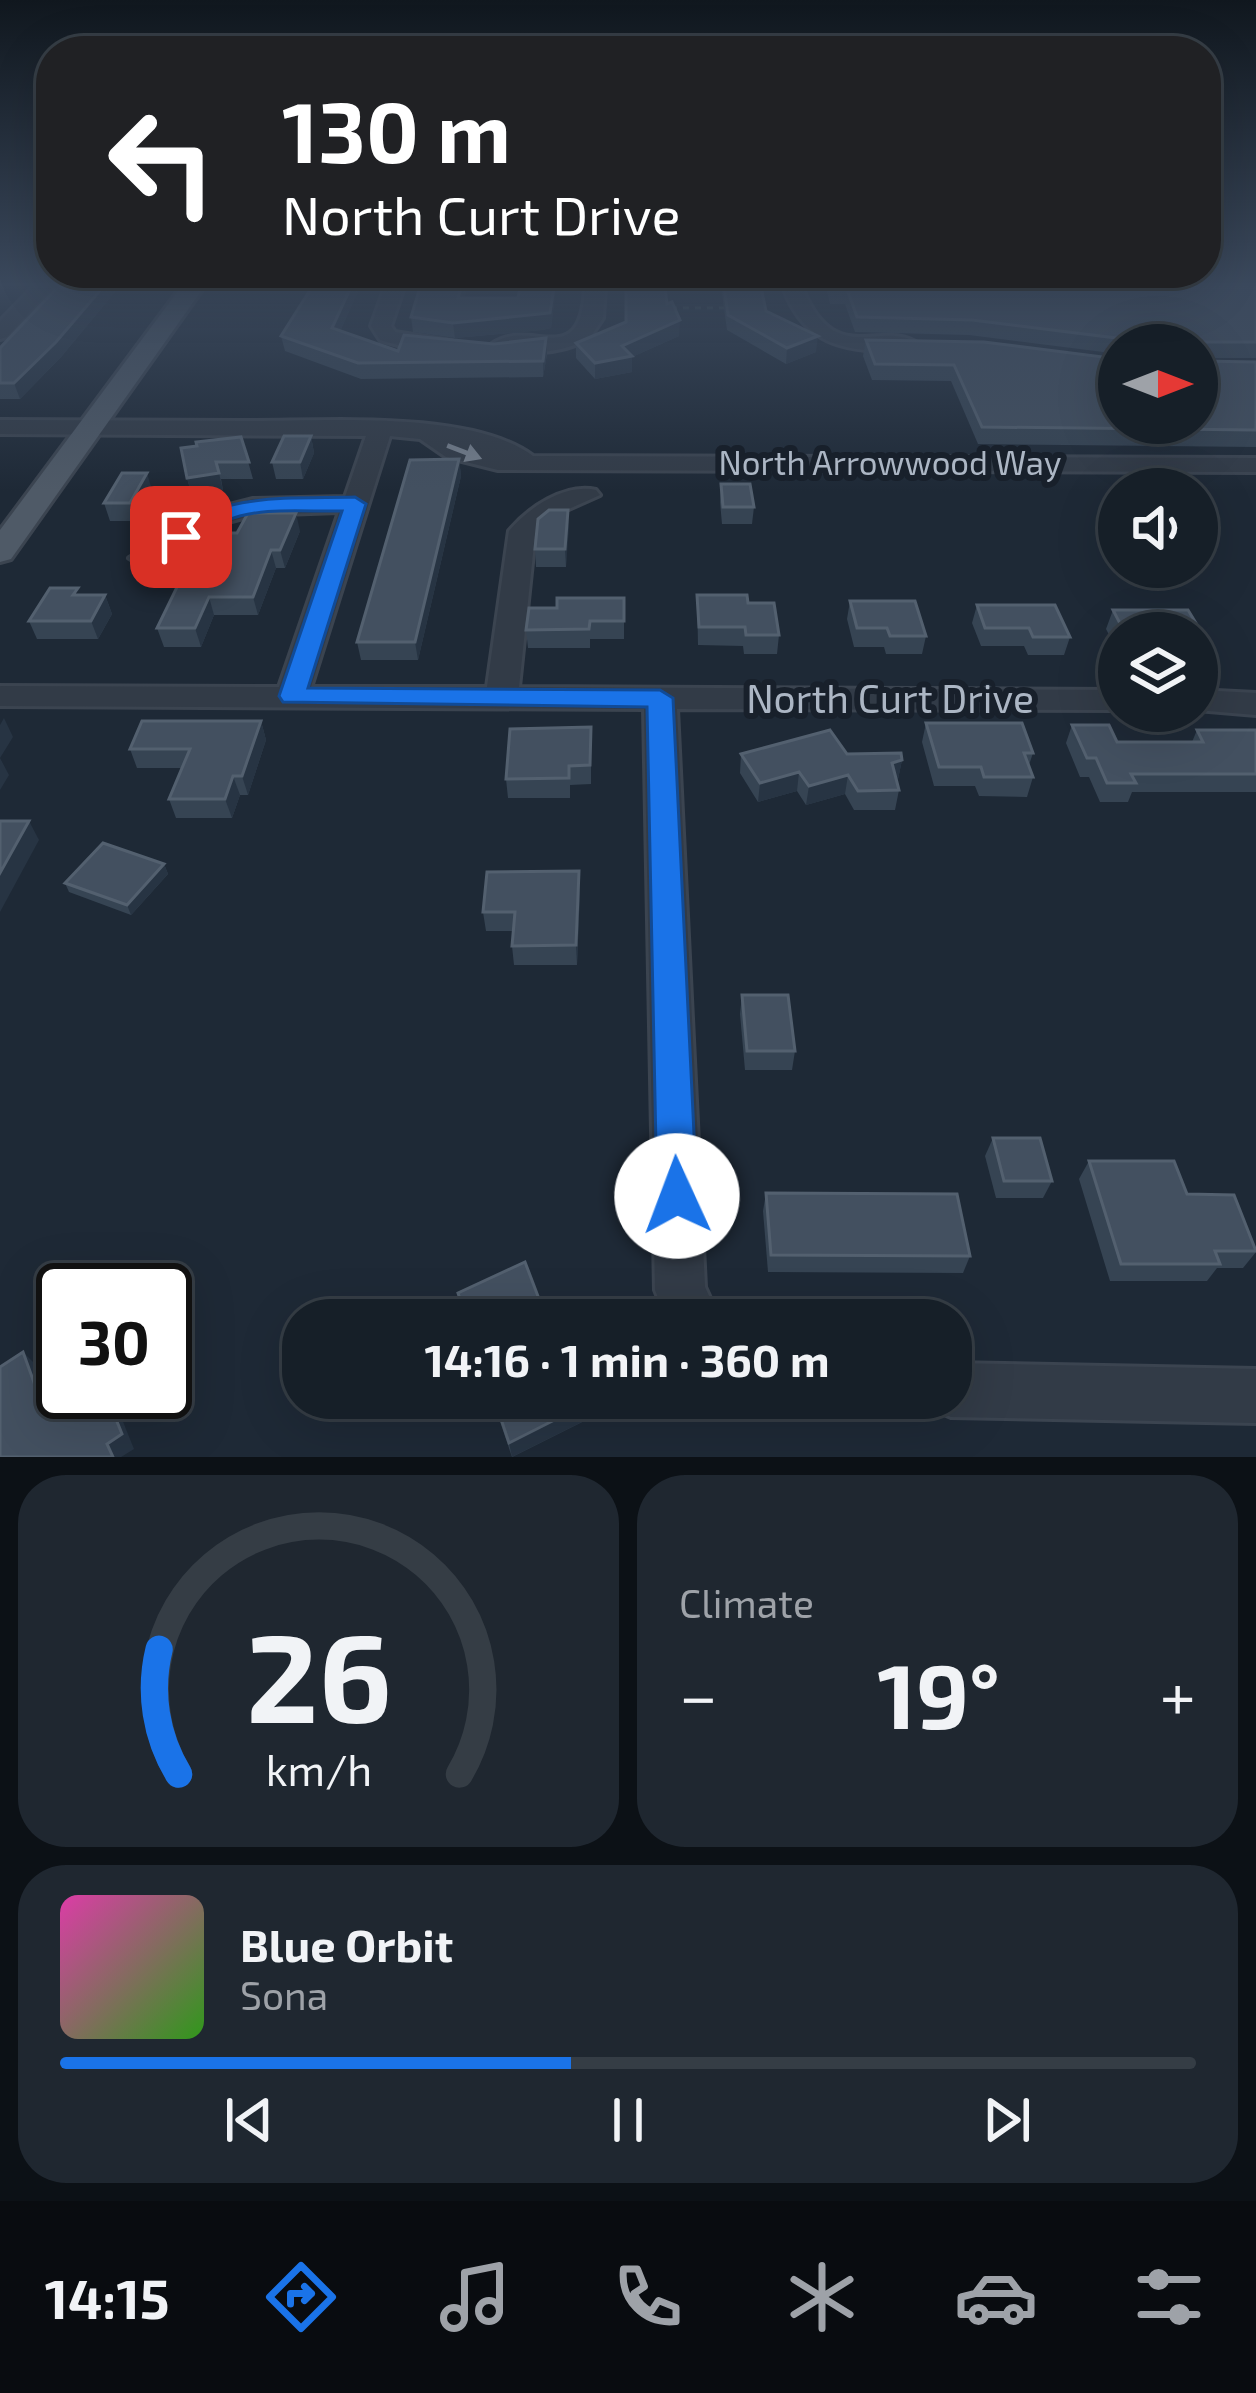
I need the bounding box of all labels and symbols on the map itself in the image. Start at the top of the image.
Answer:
north arrow [1098,324,1218,444]
street label: North Arrowwood Way [719,442,1061,482]
one-way arrow [446,444,482,462]
pin [130,486,232,588]
street label: North Curt Drive [746,674,1034,721]
position arrow [614,1133,740,1259]
speed limit sign: 30 [36,1263,192,1419]

